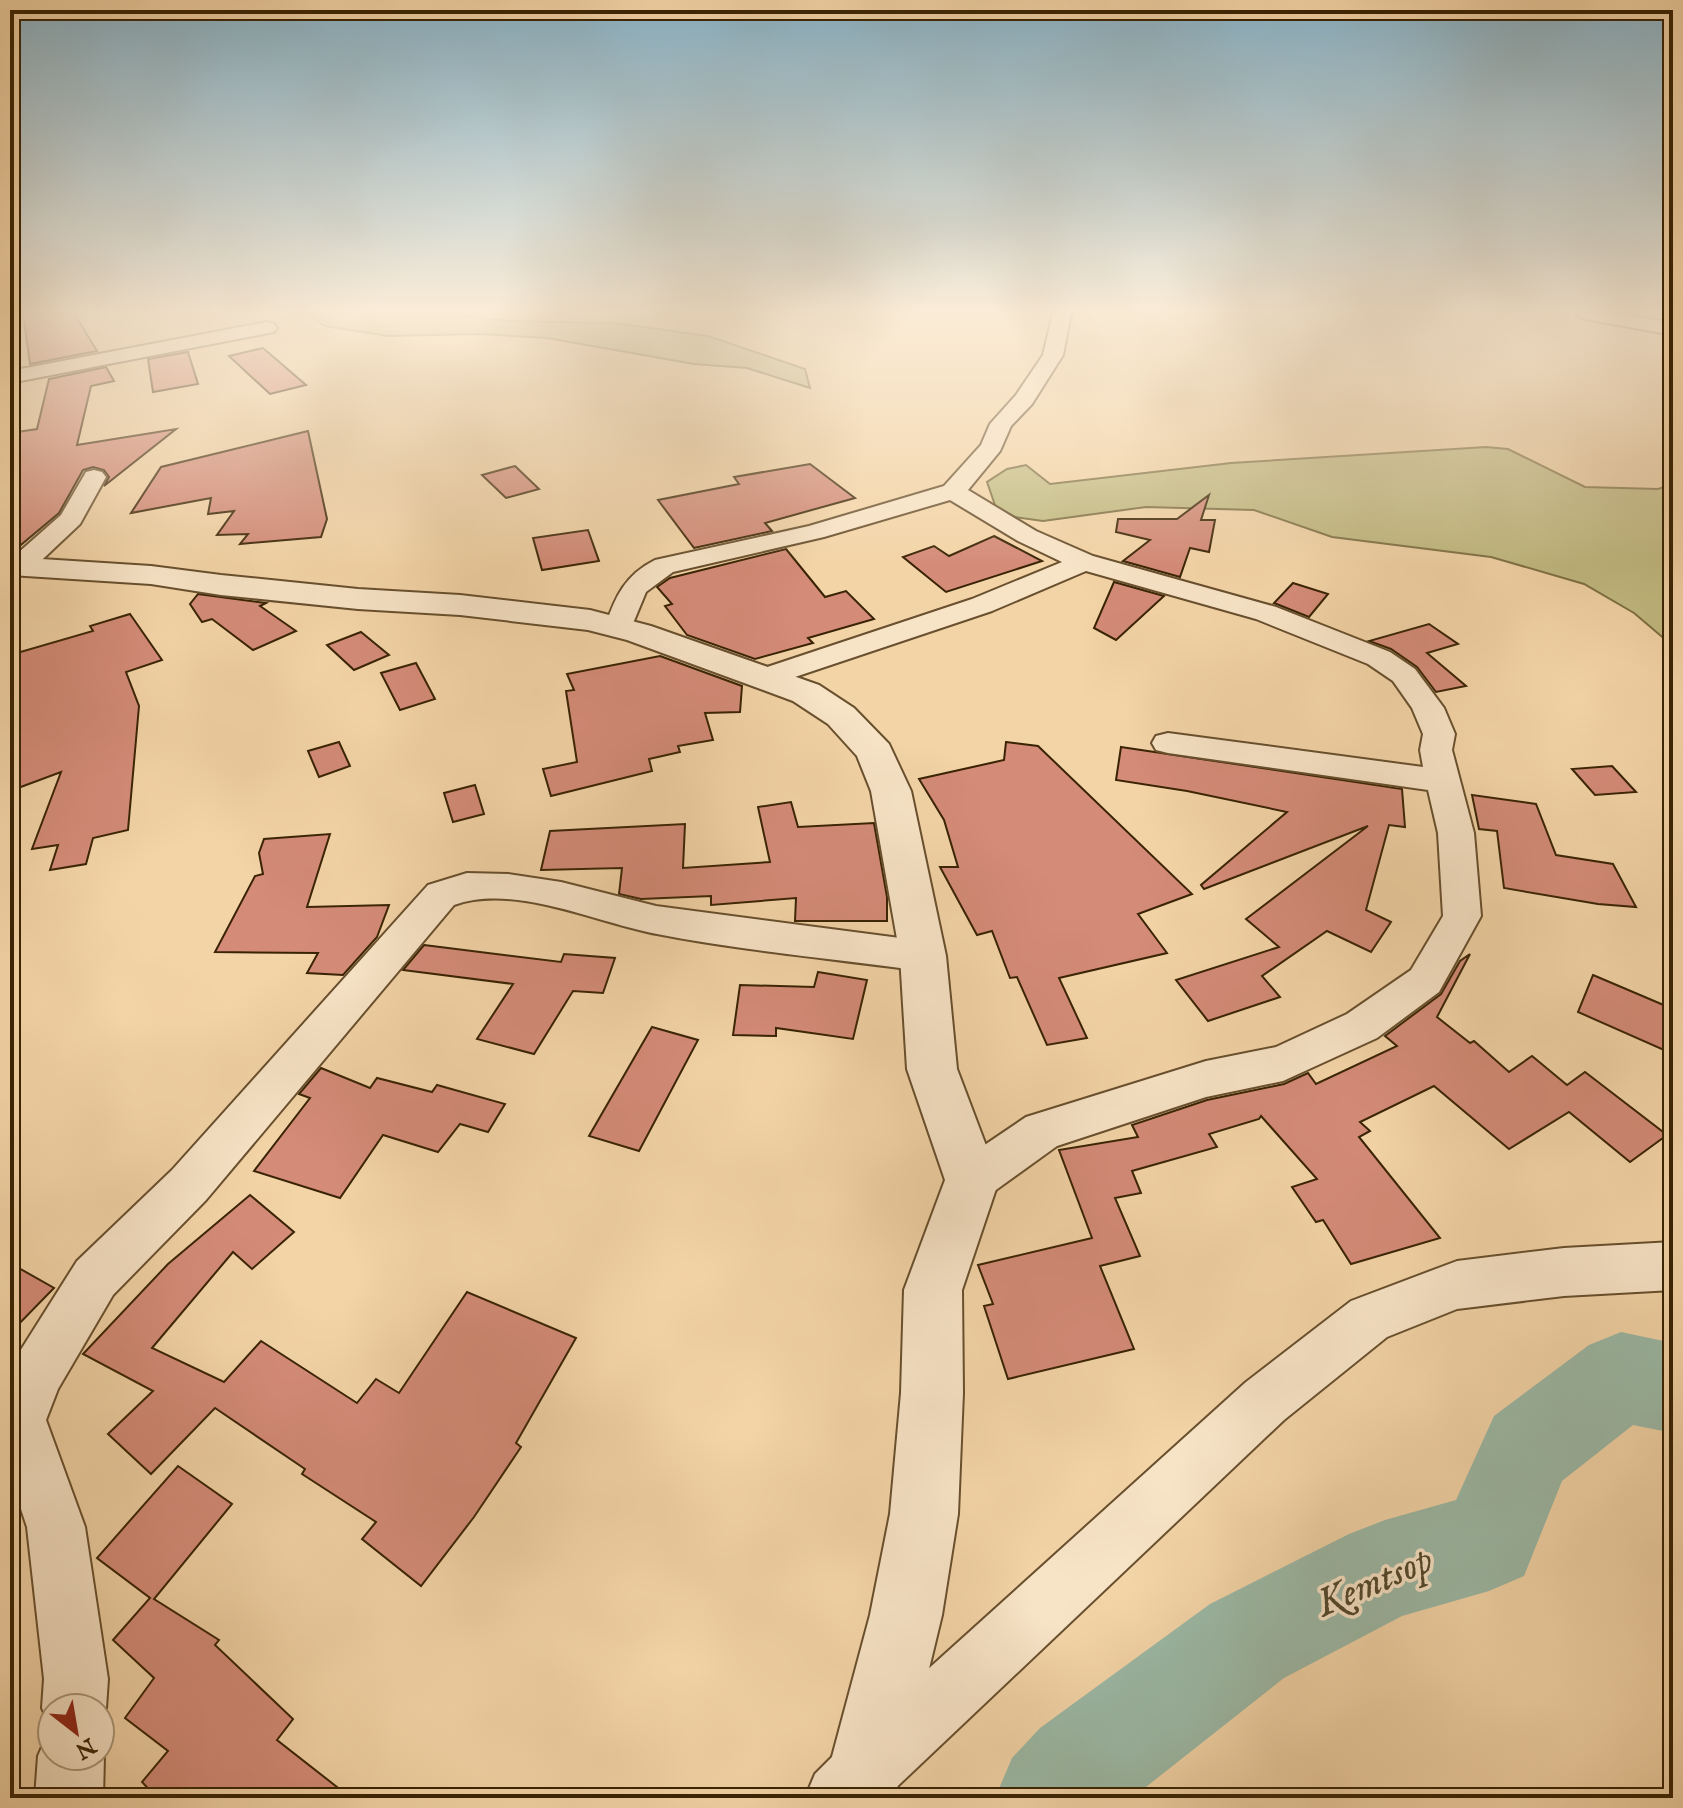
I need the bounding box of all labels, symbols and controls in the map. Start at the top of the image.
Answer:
water label: Kemtsop [1307,1536,1441,1631]
north arrow [36,1692,116,1772]
text: N [70,1730,102,1764]

